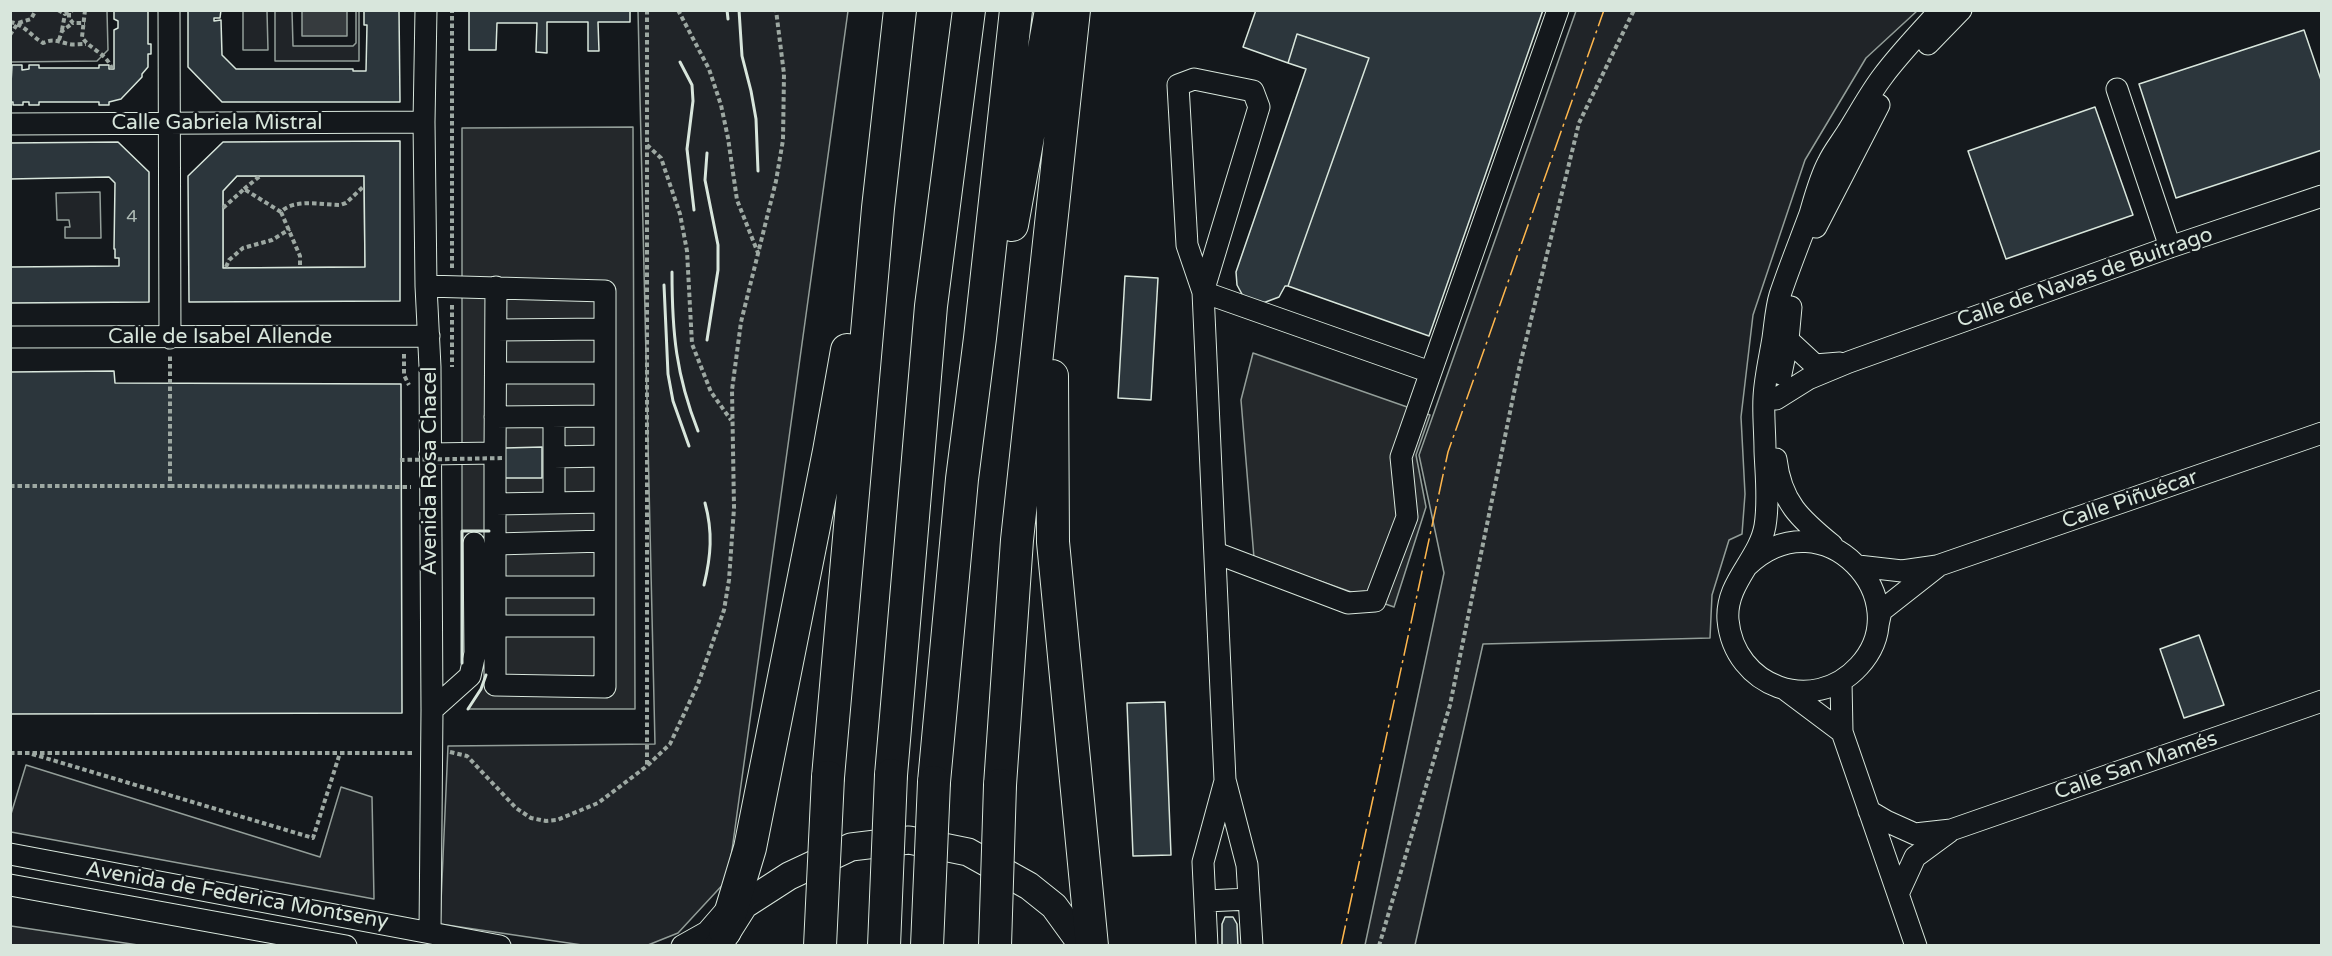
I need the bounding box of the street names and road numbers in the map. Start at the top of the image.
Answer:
street label: Calle Gabriela Mistral [111,110,323,136]
street label: Calle de Navas de Buitrago [1954,222,2216,334]
street label: Calle de Isabel Allende [108,324,332,350]
street label: Avenida Rosa Chacel [417,367,443,575]
street label: Calle Piñuécar [2059,465,2201,535]
street label: Calle San Mamés [2051,726,2221,806]
street label: Avenida de Federica Montseny [84,857,390,935]

